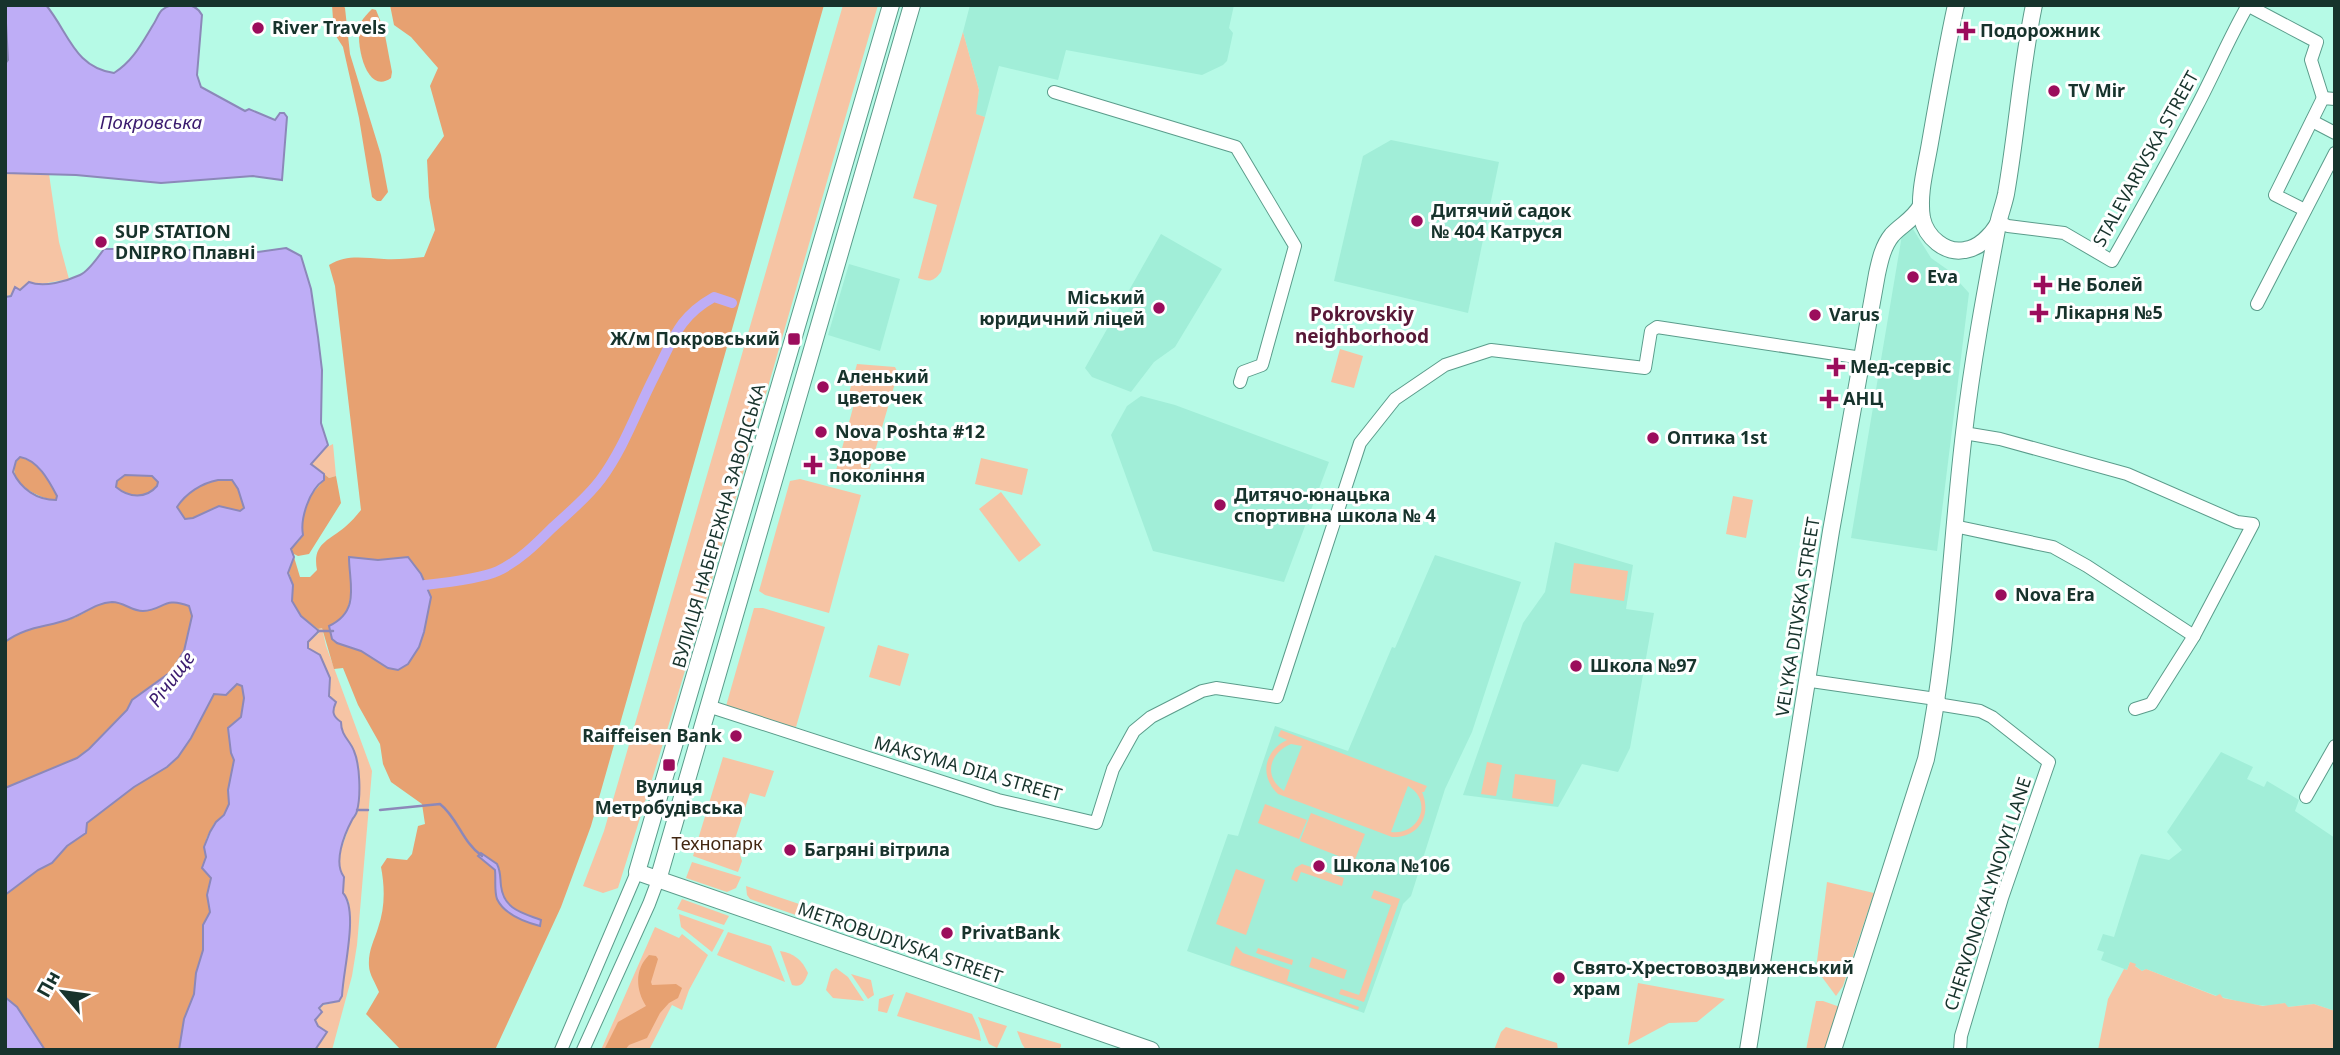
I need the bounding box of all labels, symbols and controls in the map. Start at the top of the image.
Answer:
place label: River Travels [272,15,386,39]
place label: Подорожник [1980,18,2100,42]
marker: River Travels [250,20,266,36]
marker: Подорожник [1958,23,1974,39]
street label: STALEVARIVSKA STREET [2087,66,2204,251]
place label: TV Mir [2068,78,2125,102]
marker: TV Mir [2046,83,2062,99]
water label: Покровська [100,109,203,135]
place label: Дитячий садок № 404 Катруся [1431,198,1571,243]
marker: Дитячий садок № 404 Катруся [1409,213,1425,229]
place label: SUP STATION DNIPRO Плавні [115,219,255,264]
marker: SUP STATION DNIPRO Плавні [93,234,109,250]
place label: Eva [1927,264,1958,288]
marker: Eva [1905,269,1921,285]
place label: Не Болей [2057,272,2143,296]
marker: Не Болей [2035,277,2051,293]
place label: Міський юридичний ліцей [979,285,1145,330]
marker: Міський юридичний ліцей [1151,300,1167,316]
place label: Лікарня №5 [2055,300,2163,324]
district label: Pokrovskiy neighborhood [1295,301,1429,349]
place label: Varus [1829,302,1880,326]
marker: Лікарня №5 [2029,303,2049,323]
marker: Varus [1807,307,1823,323]
place label: Ж/м Покровський [610,326,780,350]
marker: Ж/м Покровський [786,331,802,347]
place label: Мед-сервіс [1850,354,1951,378]
marker: Мед-сервіс [1828,359,1844,375]
place label: Аленький цветочек [837,364,929,409]
marker: Аленький цветочек [815,379,831,395]
street label: ВУЛИЦЯ НАБЕРЕЖНА ЗАВОДСЬКА [666,380,770,671]
place label: АНЦ [1843,386,1883,410]
marker: АНЦ [1821,391,1837,407]
place label: Nova Poshta #12 [835,419,985,443]
marker: Nova Poshta #12 [813,424,829,440]
place label: Оптика 1st [1667,425,1767,449]
marker: Оптика 1st [1645,430,1661,446]
place label: Здорове покоління [829,442,925,487]
marker: Здорове покоління [803,455,823,475]
place label: Дитячо-юнацька спортивна школа № 4 [1234,482,1436,527]
marker: Дитячо-юнацька спортивна школа № 4 [1212,497,1228,513]
street label: VELYKA DIIVSKA STREET [1769,515,1825,718]
place label: Nova Era [2015,582,2095,606]
marker: Nova Era [1993,587,2009,603]
water label: Річище [142,646,200,712]
place label: Школа №97 [1590,653,1697,677]
marker: Школа №97 [1568,658,1584,674]
place label: Raiffeisen Bank [582,723,723,747]
marker: Raiffeisen Bank [728,728,744,744]
street label: MAKSYMA DIIA STREET [872,730,1065,806]
marker: Вулиця Метробудівська [661,757,677,773]
place label: Вулиця Метробудівська [595,774,743,819]
street label: CHERVONOKALYNOVYI LANE [1938,774,2036,1013]
park label: Технопарк [671,831,763,855]
place label: Багряні вітрила [804,837,950,861]
marker: Багряні вітрила [782,842,798,858]
place label: Школа №106 [1333,853,1450,877]
marker: Школа №106 [1311,858,1327,874]
street label: METROBUDIVSKA STREET [795,896,1006,988]
place label: PrivatBank [961,920,1061,944]
marker: PrivatBank [939,925,955,941]
place label: Свято-Хрестовоздвиженський храм [1573,955,1854,1000]
north arrow [28,957,98,1027]
text: Пн [30,966,66,1002]
marker: Свято-Хрестовоздвиженський храм [1551,970,1567,986]

